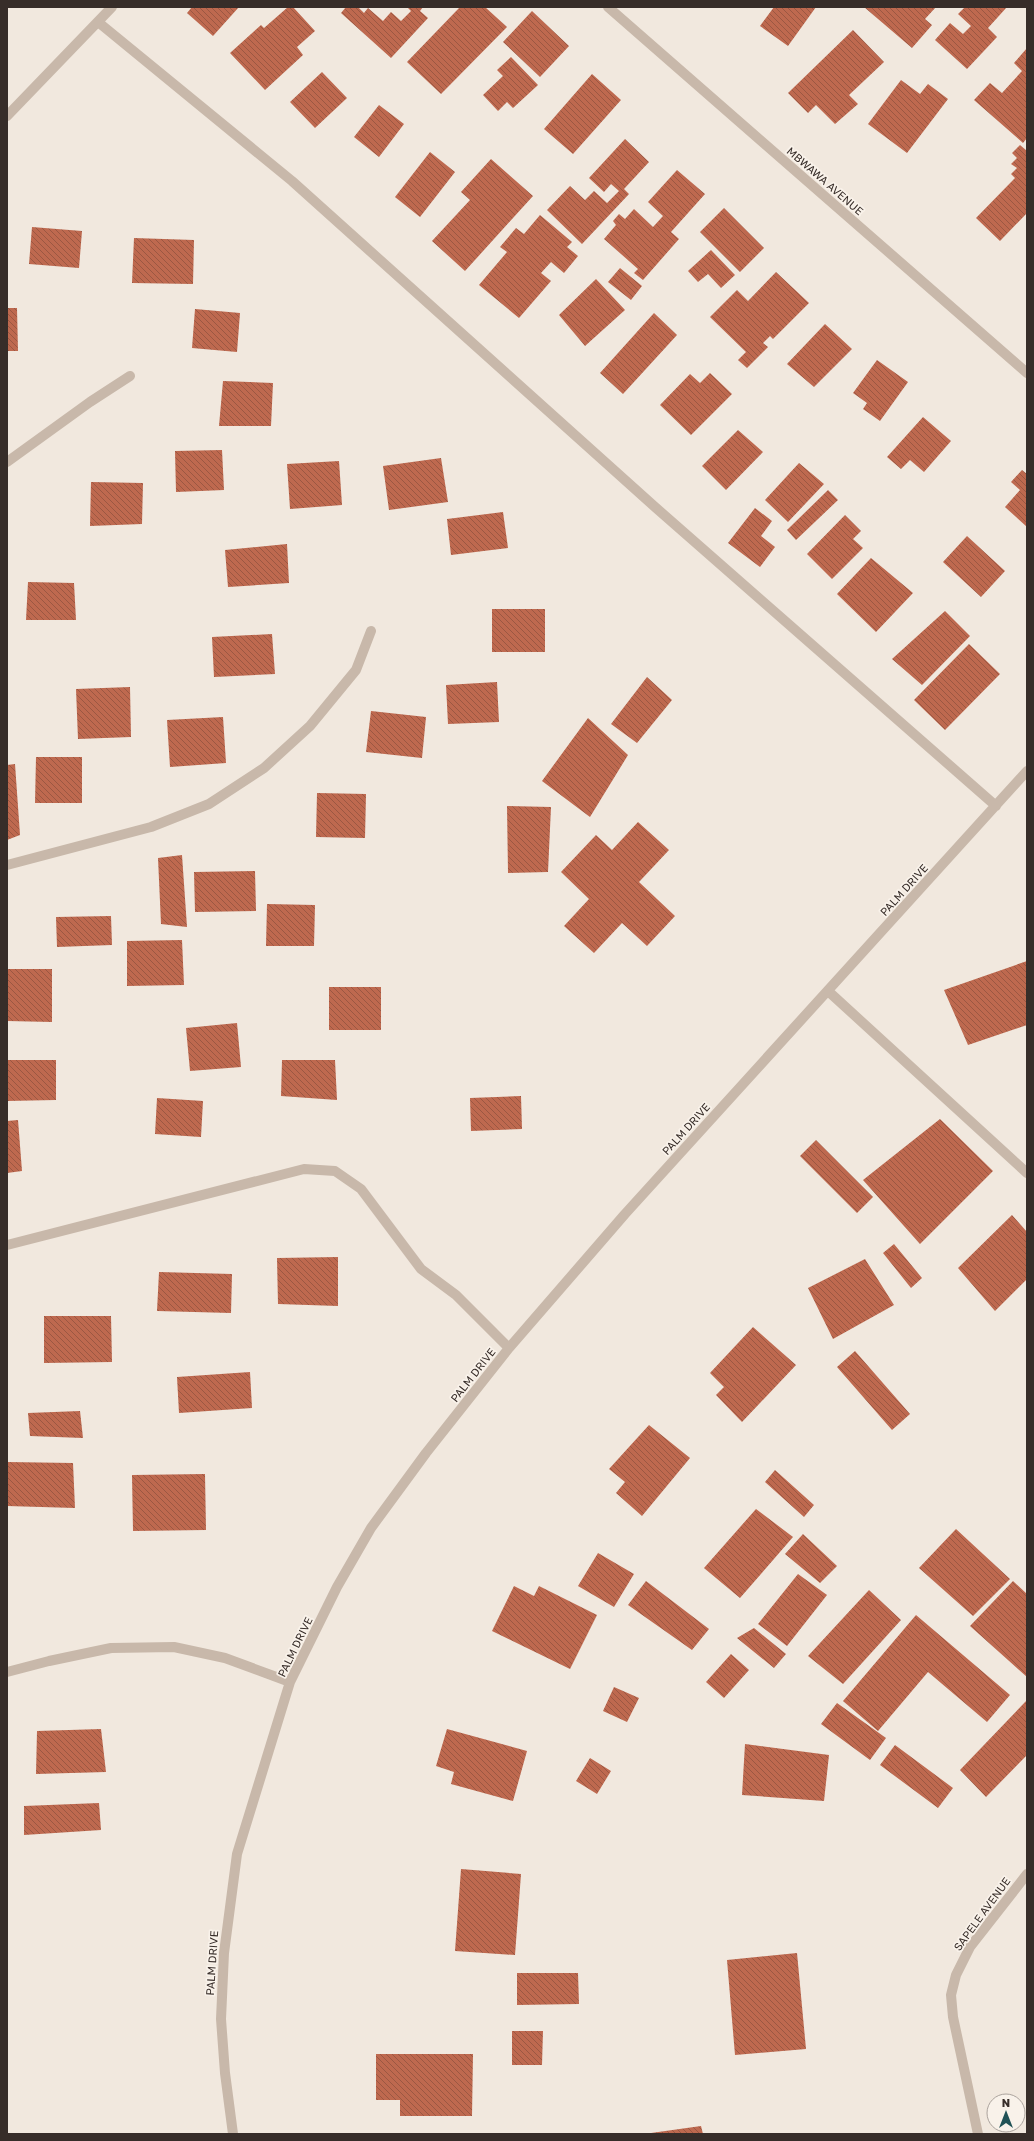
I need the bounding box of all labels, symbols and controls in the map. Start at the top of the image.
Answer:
street label: MBWAWA AVENUE [784,144,866,218]
street label: PALM DRIVE [877,861,930,918]
street label: PALM DRIVE [659,1100,712,1157]
street label: PALM DRIVE [448,1345,498,1404]
street label: PALM DRIVE [274,1615,315,1679]
street label: SAPELE AVENUE [951,1874,1013,1953]
street label: PALM DRIVE [203,1930,220,1996]
north arrow [986,2093,1026,2133]
text: N [1002,2096,1010,2109]

